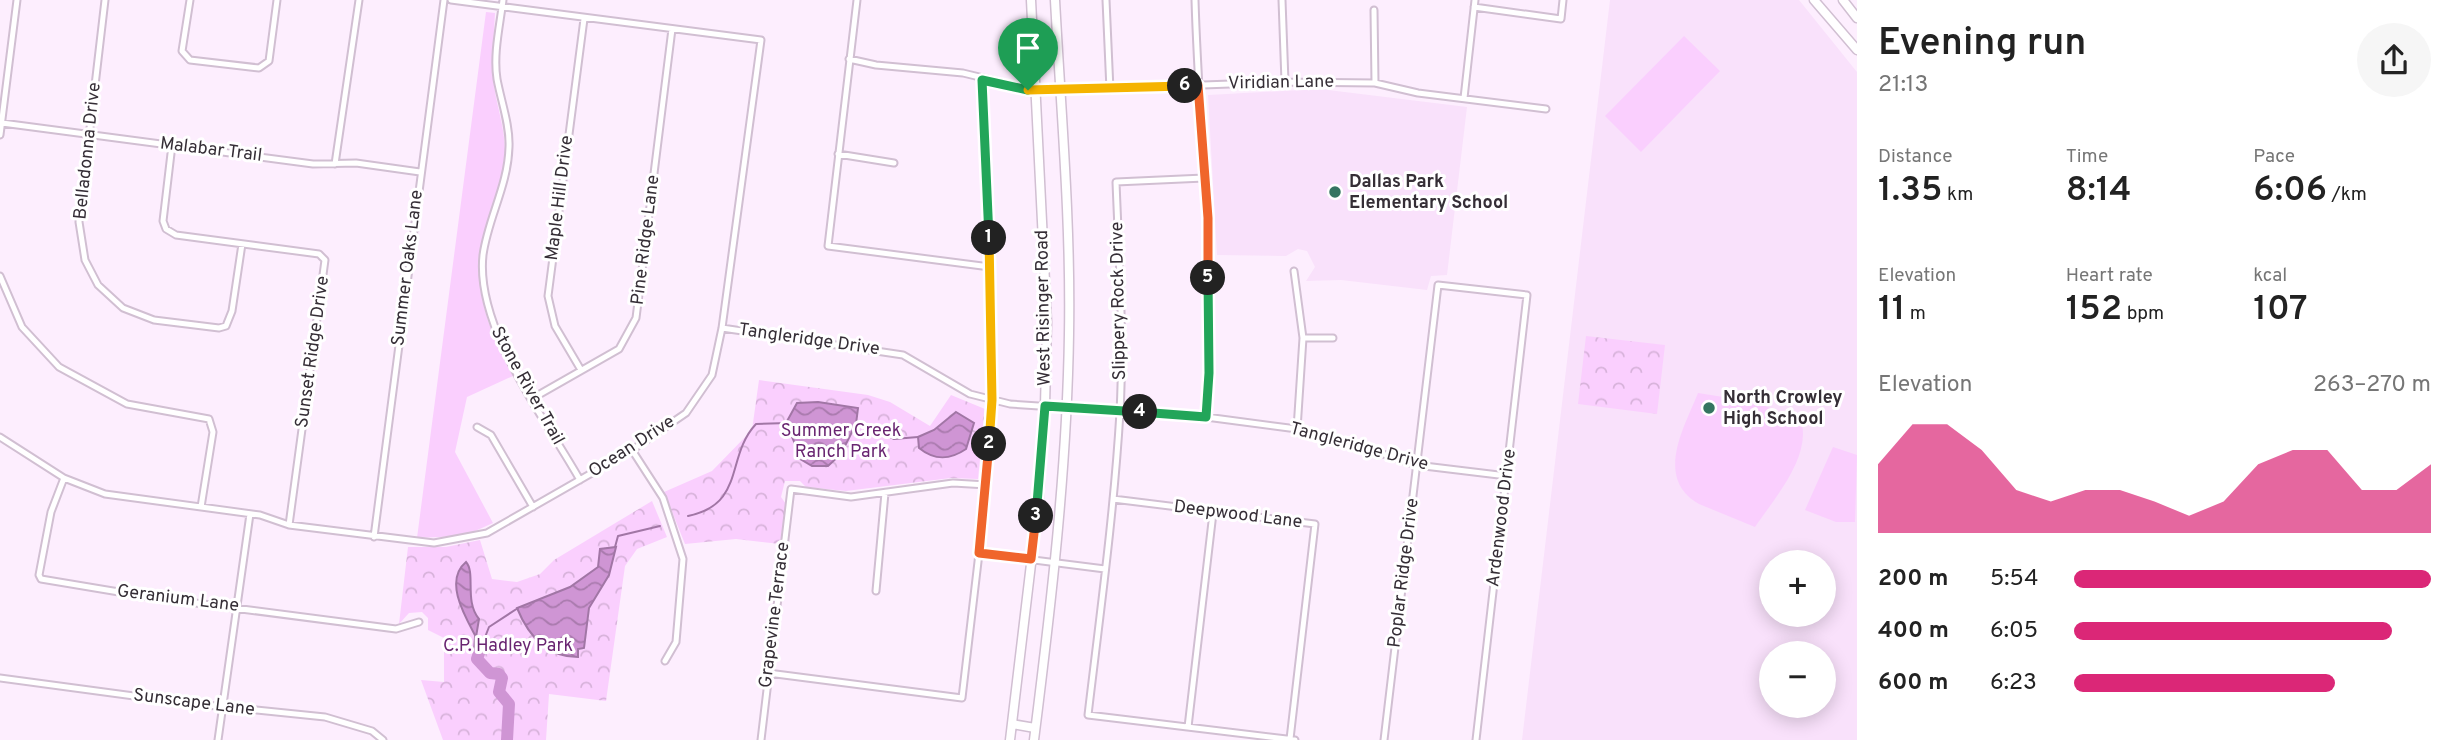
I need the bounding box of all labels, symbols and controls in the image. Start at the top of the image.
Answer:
pin [998,18,1058,90]
text: Evening run [1878,20,2086,69]
button: share [2357,23,2431,97]
icon: arrive [1009,29,1047,67]
pin: 6 [1168,68,1202,104]
street label: Viridian Lane [1228,71,1334,95]
text: 21:13 [1878,71,1928,100]
text: 6 [1179,73,1190,97]
street label: Belladonna Drive [69,81,107,221]
street label: Malabar Trail [159,132,263,168]
street label: Maple Hill Drive [541,134,579,262]
text: Distance [1878,145,1953,169]
text: Time [2066,145,2108,169]
text: Pace [2253,145,2295,169]
text: 1.35 [1878,169,1943,213]
text: 8:14 [2066,169,2131,213]
text: 6:06 [2253,169,2327,213]
place label: Dallas Park Elementary School [1349,171,1508,215]
street label: Pine Ridge Lane [627,174,665,306]
text: km [1943,183,1973,207]
text: /km [2327,183,2367,207]
marker: Dallas Park Elementary School [1327,184,1343,200]
street label: Summer Oaks Lane [387,189,429,347]
pin: 1 [972,220,1006,256]
street label: Slippery Rock Drive [1106,221,1132,381]
text: 1 [985,225,992,249]
street label: West Risinger Road [1031,230,1057,386]
pin: 5 [1190,260,1226,296]
text: Elevation [1878,264,1956,288]
text: Heart rate [2066,264,2153,288]
text: kcal [2253,264,2287,288]
text: 5 [1202,265,1213,289]
street label: Sunset Ridge Drive [291,275,335,429]
text: 11 [1878,288,1905,332]
text: 152 [2066,288,2122,332]
text: 107 [2253,288,2308,332]
text: m [1905,302,1926,326]
text: bpm [2122,302,2164,326]
street label: Tangleridge Drive [737,319,881,361]
street label: Stone River Trail [485,323,569,449]
text: Elevation [1878,371,1973,400]
text: 263–270 m [2313,371,2431,400]
place label: North Crowley High School [1723,387,1843,431]
pin: 4 [1122,394,1158,430]
text: 4 [1133,399,1146,423]
marker: North Crowley High School [1701,400,1717,416]
street label: Ocean Drive [584,411,680,483]
street label: Tangleridge Drive [1287,417,1431,477]
park label: Summer Creek Ranch Park [781,420,901,464]
pin: 2 [972,426,1006,462]
text: 2 [983,431,994,455]
street label: Ardenwood Drive [1482,448,1522,588]
street label: Deepwood Lane [1172,496,1304,534]
street label: Poplar Ridge Drive [1383,497,1425,649]
pin: 3 [1018,498,1054,534]
text: 3 [1030,503,1041,527]
street label: Grapevine Terrace [755,541,795,689]
map controls [1759,550,1836,718]
button: + [1759,550,1836,627]
text: 200 m [1878,565,1948,594]
text: 5:54 [1990,565,2038,594]
street label: Geranium Lane [116,580,240,618]
text: 400 m [1878,617,1949,646]
text: 6:05 [1990,617,2038,646]
park label: C.P. Hadley Park [443,635,573,658]
button: − [1759,641,1836,718]
text: 600 m [1878,669,1948,698]
text: 6:23 [1990,669,2037,698]
street label: Sunscape Lane [132,684,256,722]

